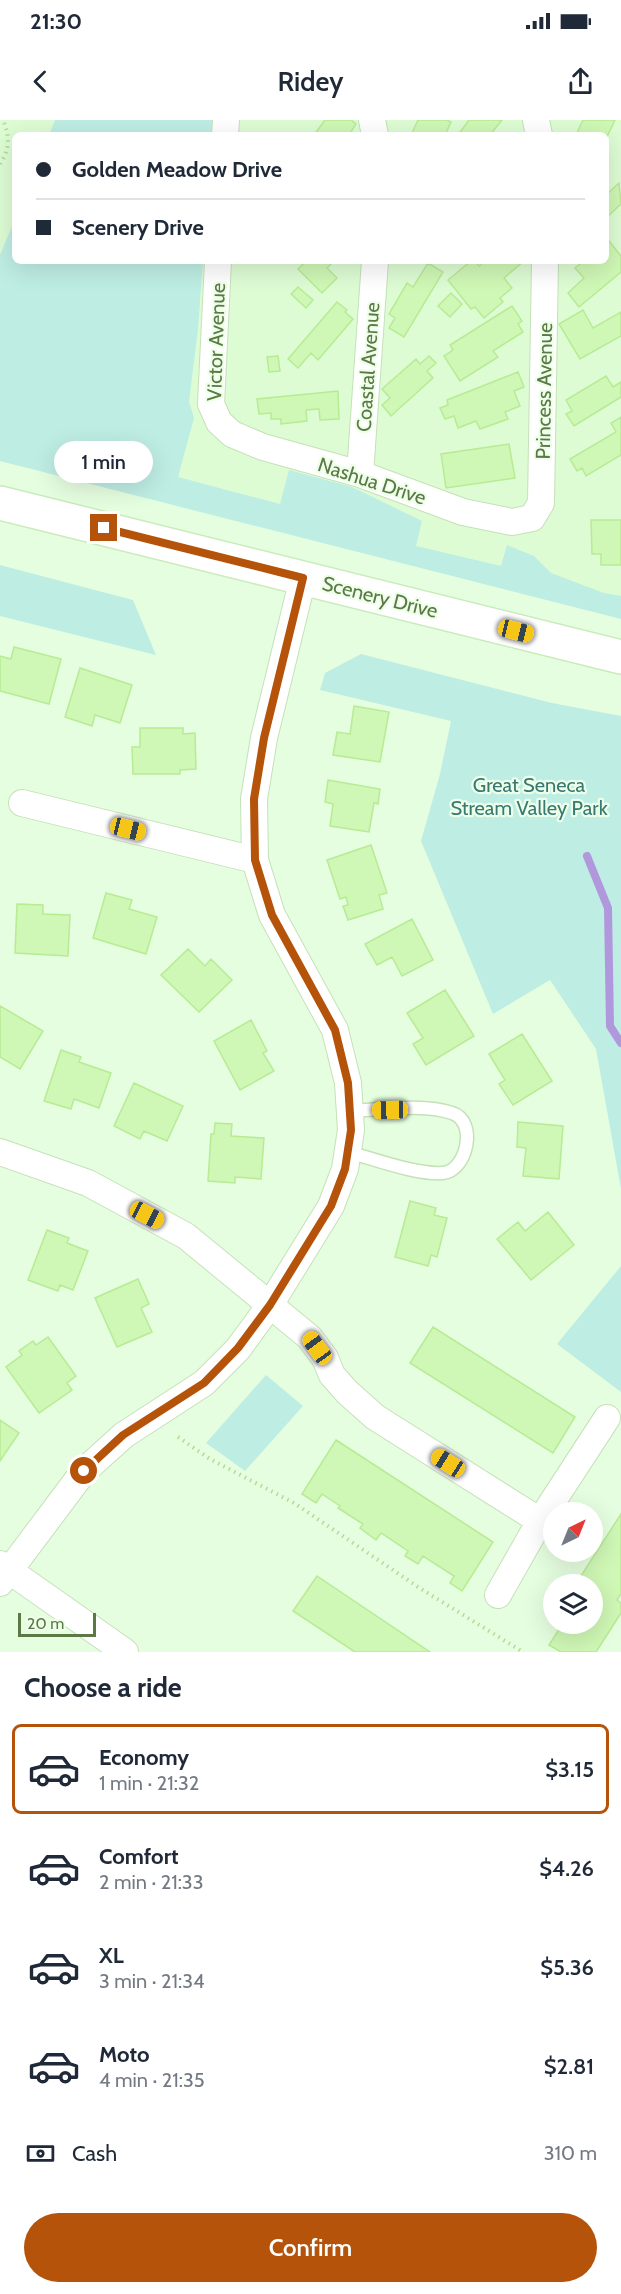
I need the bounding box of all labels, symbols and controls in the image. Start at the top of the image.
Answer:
text: 21:30 [30,8,82,35]
icon: back [24,65,57,98]
text: Ridey [278,65,343,98]
icon: share [564,65,597,98]
text: Golden Meadow Drive [72,156,282,183]
text: Scenery Drive [72,214,204,241]
street label: Victor Avenue [202,282,230,402]
street label: Coastal Avenue [351,301,385,433]
street label: Princess Avenue [531,322,557,460]
callout: 1 min [54,441,154,483]
text: 1 min [81,450,126,474]
street label: Nashua Drive [315,452,429,510]
route end [90,514,117,541]
street label: Scenery Drive [320,571,440,623]
car [496,618,536,644]
park label: Great Seneca Stream Valley Park [450,773,608,820]
car [108,816,148,842]
car [372,1101,408,1119]
car [127,1199,167,1231]
car [299,1328,335,1368]
car [428,1446,468,1480]
route start [70,1457,97,1484]
north arrow [543,1502,603,1562]
map controls [543,1502,603,1634]
button: layers [543,1574,603,1634]
scale bar [18,1610,96,1638]
text: 20 m [27,1614,64,1633]
text: Choose a ride [24,1671,182,1704]
icon: car [27,1742,81,1796]
text: Economy [99,1744,189,1771]
text: $3.15 [545,1756,594,1783]
text: 1 min · 21:32 [99,1771,199,1795]
icon: car [27,1841,81,1895]
text: Comfort [99,1843,178,1870]
text: $4.26 [539,1855,594,1882]
text: 2 min · 21:33 [99,1870,204,1894]
icon: car [27,1940,81,1994]
text: XL [99,1942,124,1969]
text: $5.36 [540,1954,594,1981]
text: 3 min · 21:34 [99,1969,205,1993]
icon: car [27,2039,81,2093]
text: Moto [99,2041,150,2068]
text: $2.81 [544,2053,594,2080]
text: 4 min · 21:35 [99,2068,205,2092]
icon: cash [24,2137,57,2170]
text: Cash [72,2140,117,2167]
text: 310 m [544,2141,597,2165]
button: Confirm [24,2213,597,2282]

